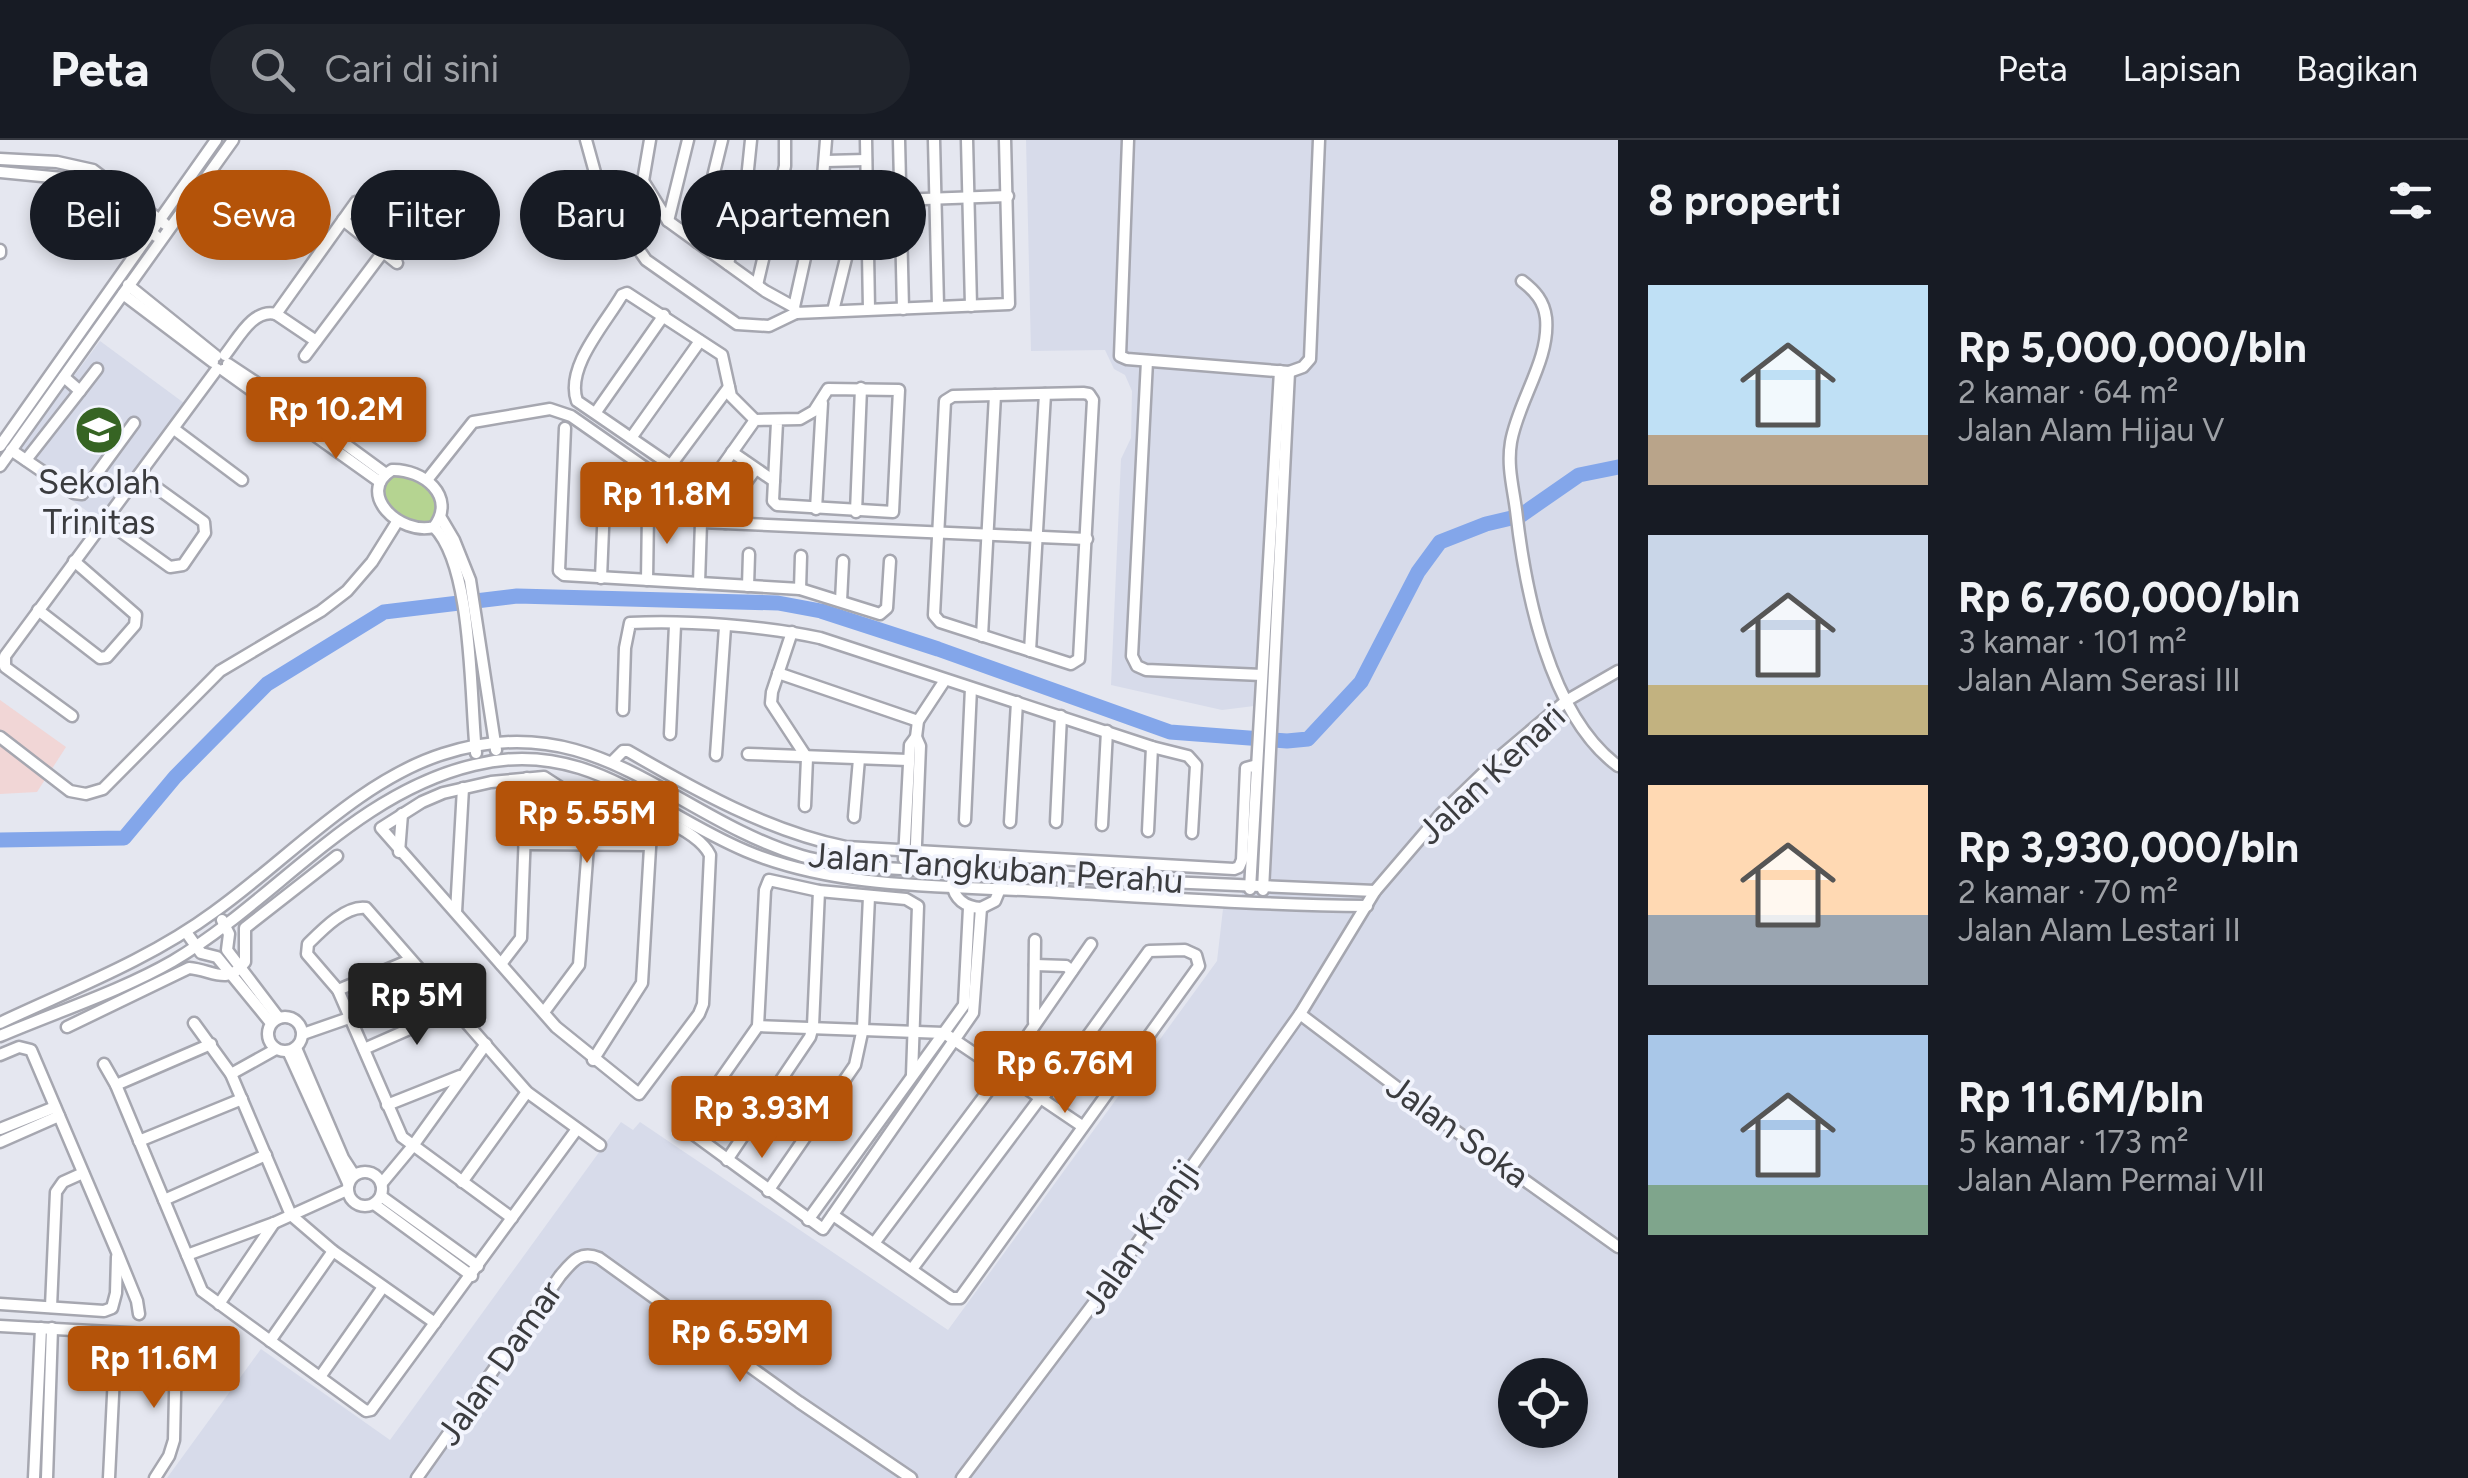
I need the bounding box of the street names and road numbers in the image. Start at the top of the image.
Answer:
street label: Jalan Kenari [1408,695,1574,853]
street label: Jalan Tangkuban Perahu [807,834,1185,902]
street label: Jalan Soka [1379,1065,1537,1197]
street label: Jalan Kranji [1072,1152,1208,1322]
street label: Jalan Damar [427,1273,571,1453]

